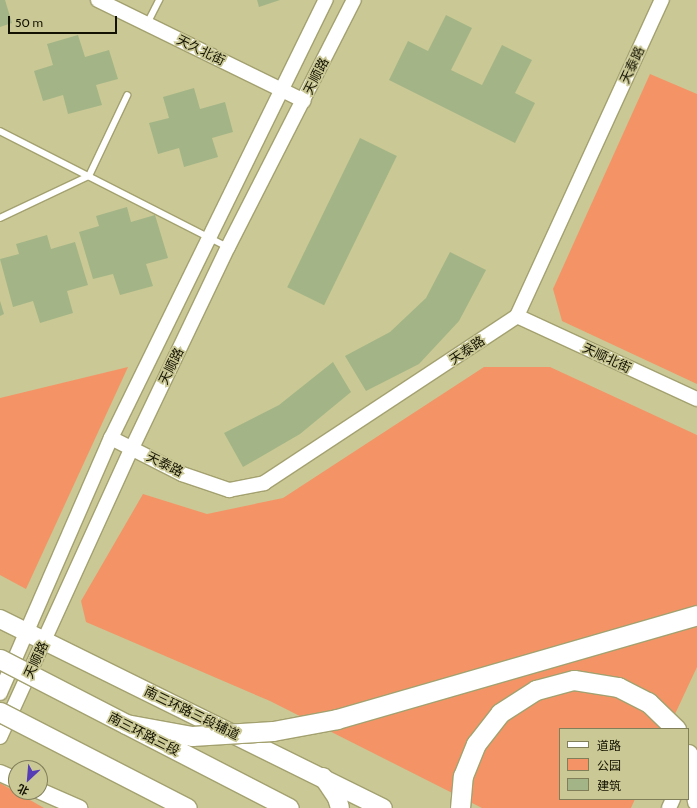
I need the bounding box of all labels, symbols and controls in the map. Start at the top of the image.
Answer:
scale bar [10,8,119,34]
text: 50 m [15,15,43,30]
street label: 天久北街 [174,32,228,68]
street label: 天泰路 [617,44,647,86]
street label: 天顺路 [300,55,332,97]
street label: 天泰路 [446,333,488,367]
street label: 天顺北街 [580,340,634,376]
street label: 天顺路 [155,345,187,387]
street label: 天泰路 [144,448,186,480]
street label: 天顺路 [21,639,51,681]
street label: 南三环路三段辅道 [142,683,242,743]
street label: 南三环路三段 [106,709,182,759]
legend [559,728,689,800]
text: 道路 [597,738,621,753]
text: 公园 [597,758,621,773]
north arrow [8,760,48,800]
text: 建筑 [597,778,621,793]
text: 北 [15,781,31,799]

